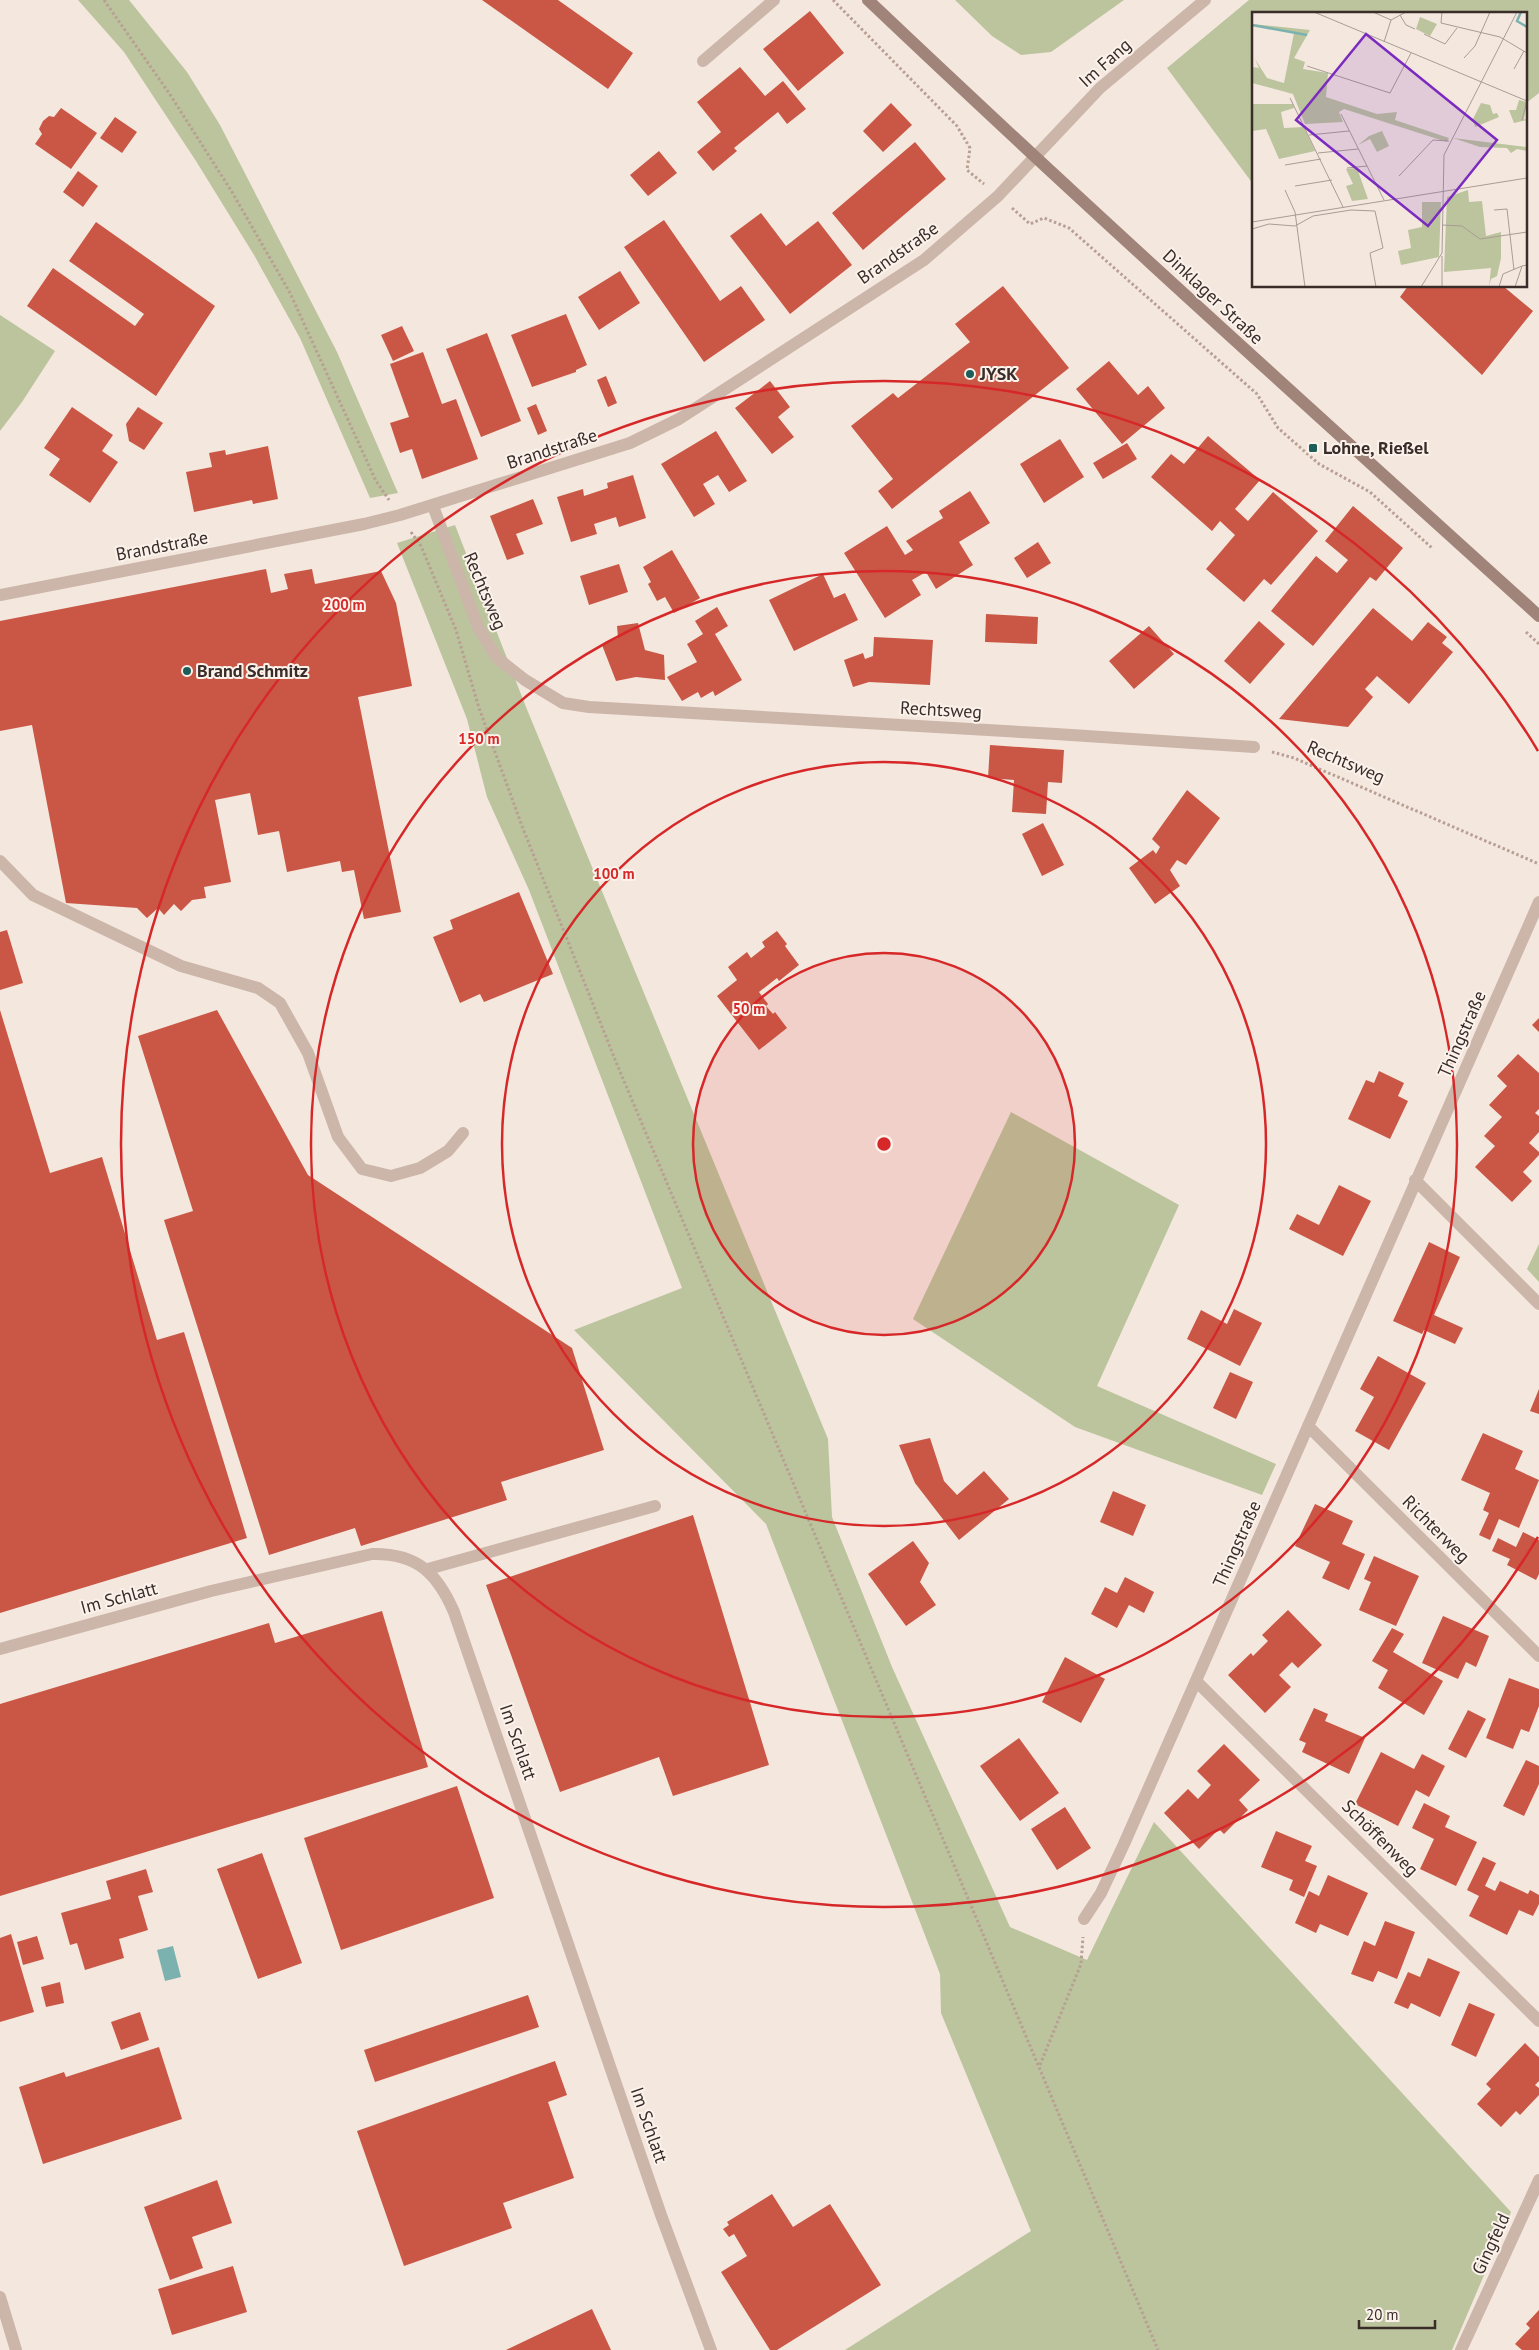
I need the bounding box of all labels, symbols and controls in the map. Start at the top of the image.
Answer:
inset map [1252,12,1526,288]
street label: Im Fang [1074,33,1136,92]
street label: Brandstraße [853,216,943,289]
street label: Dinklager Straße [1158,244,1269,349]
place label: JYSK [979,362,1017,385]
marker: JYSK [964,368,976,380]
street label: Brandstraße [504,423,600,474]
place label: Lohne, Rießel [1323,436,1429,459]
marker: Lohne, Rießel [1307,442,1319,454]
street label: Brandstraße [114,525,210,566]
street label: Rechtsweg [459,549,512,633]
text: 200 m [323,595,365,614]
place label: Brand Schmitz [197,659,308,682]
marker: Brand Schmitz [181,665,193,677]
street label: Rechtsweg [899,696,983,723]
text: 150 m [458,729,500,748]
street label: Rechtsweg [1304,735,1388,788]
text: 100 m [593,864,635,883]
street label: Thingstraße [1432,987,1491,1081]
text: 50 m [733,999,765,1018]
centre of rings [875,1135,893,1153]
street label: Richterweg [1398,1490,1475,1567]
street label: Thingstraße [1207,1497,1266,1591]
street label: Im Schlatt [78,1576,160,1619]
street label: Im Schlatt [495,1701,542,1783]
street label: Schöffenweg [1337,1795,1423,1881]
street label: Im Schlatt [626,2084,673,2166]
street label: Gingfeld [1466,2209,1515,2278]
scale bar [1359,2298,1435,2330]
text: 20 m [1366,2305,1399,2324]

